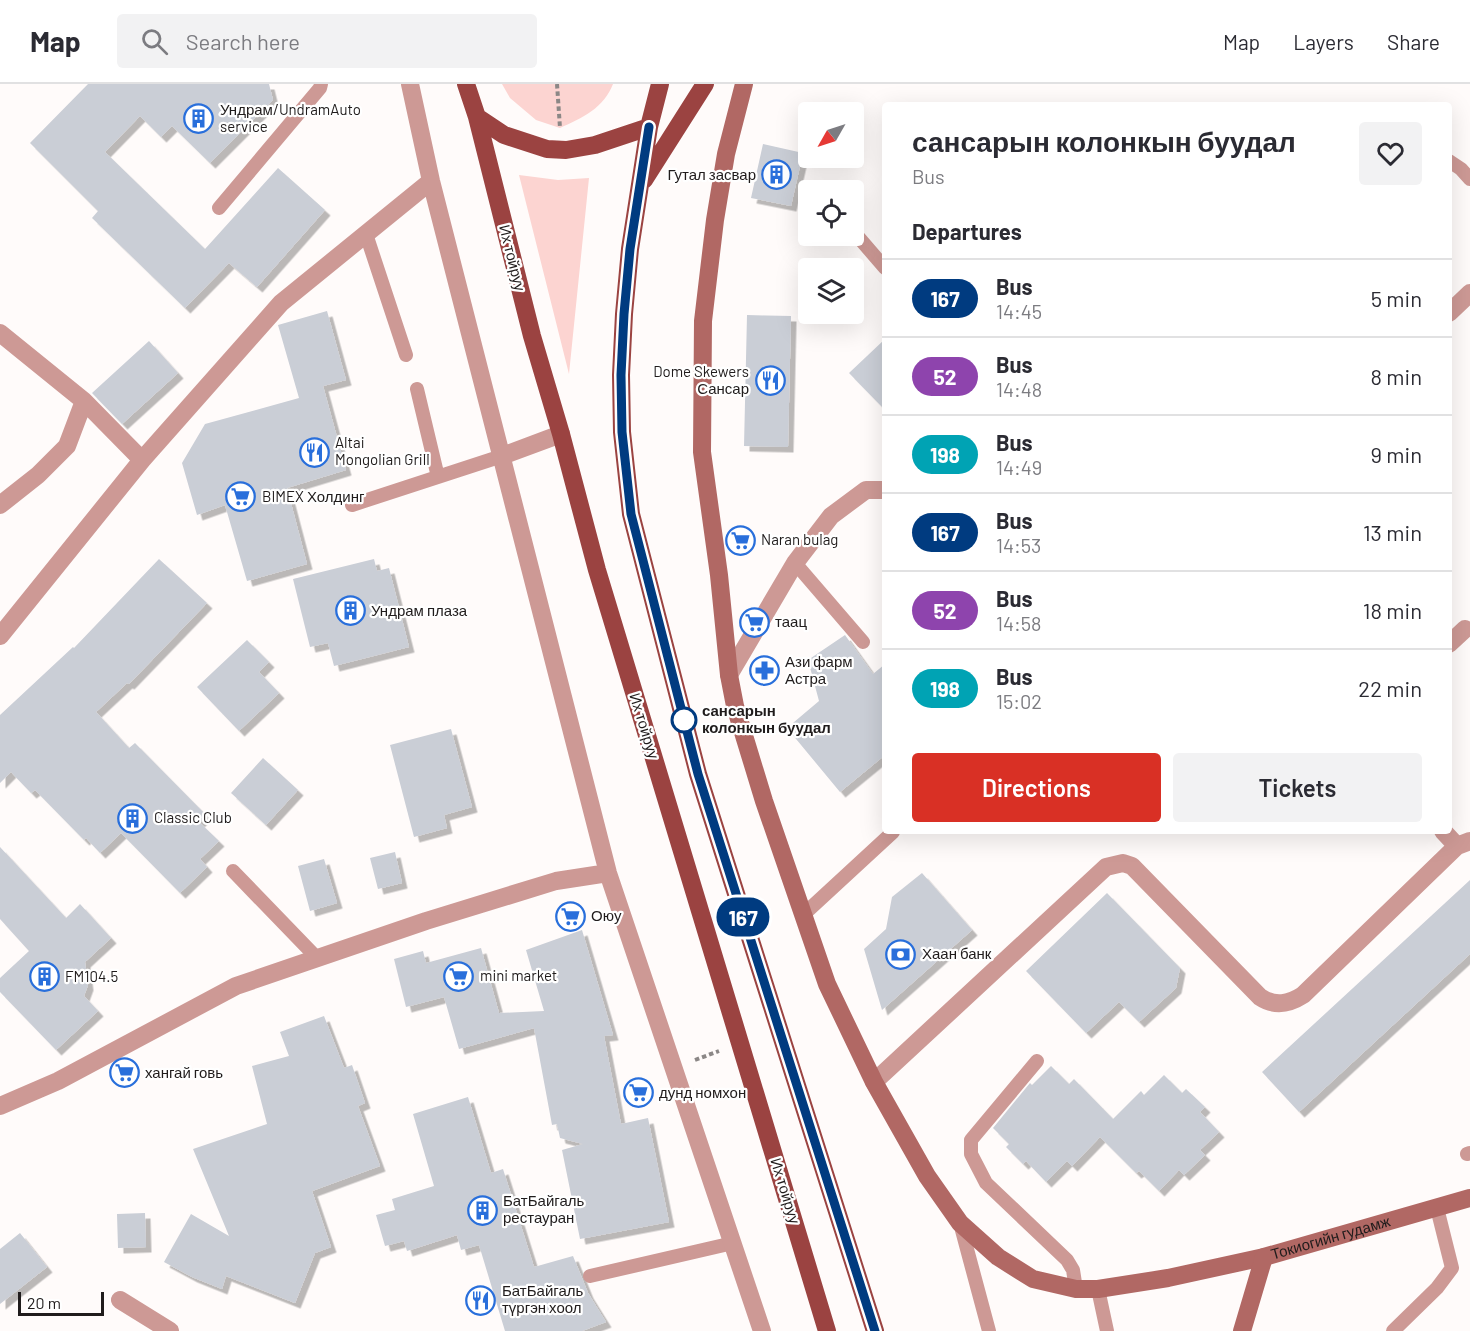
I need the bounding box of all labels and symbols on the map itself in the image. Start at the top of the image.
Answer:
place label: Ундрам/UndramAuto service [220,100,361,135]
north arrow [798,102,864,168]
building icon: Ундрам/UndramAuto service [183,103,215,135]
building icon: Гутал засвар [761,159,793,191]
place label: Гутал засвар [667,165,756,183]
street label: Их тойруу [496,223,530,293]
place label: Dome Skewers Сансар [653,362,749,397]
restaurant icon: Dome Skewers Сансар [754,365,786,397]
place label: Altai Mongolian Grill [335,433,430,468]
restaurant icon: Altai Mongolian Grill [298,436,330,468]
supermarket icon: BIMEX Холдинг [225,481,257,513]
place label: BIMEX Холдинг [262,487,365,505]
supermarket icon: Naran bulag [724,524,756,556]
place label: Naran bulag [761,530,838,548]
building icon: Ундрам плаза [334,595,366,627]
place label: Ундрам плаза [371,601,468,619]
supermarket icon: таац [738,606,770,638]
place label: таац [775,612,807,630]
place label: Ази фарм Астра [785,652,853,687]
pharmacy icon: Ази фарм Астра [748,655,780,687]
street label: Их тойруу [626,691,664,761]
place label: сансарын колонкын буудал [702,701,831,736]
marker: сансарын колонкын буудал [671,707,697,733]
building icon: Classic Club [117,802,149,834]
place label: Classic Club [154,808,232,826]
line badge: 167 [708,898,777,936]
supermarket icon: Оюу [554,900,586,932]
place label: Оюу [591,906,622,924]
bank icon: Хаан банк [885,938,917,970]
place label: Хаан банк [922,944,992,962]
supermarket icon: mini market [443,960,475,992]
building icon: FM104.5 [28,961,60,993]
place label: mini market [480,966,557,984]
place label: FM104.5 [65,967,118,985]
supermarket icon: хангай говь [108,1057,140,1089]
place label: хангай говь [145,1063,223,1081]
supermarket icon: дунд номхон [622,1077,654,1109]
place label: дунд номхон [659,1083,746,1101]
street label: Их тойруу [767,1156,805,1226]
place label: БатБайгаль рестауран [503,1191,585,1226]
building icon: БатБайгаль рестауран [466,1194,498,1226]
street label: Токиогийн гудамж [1269,1211,1392,1263]
place label: БатБайгаль түргэн хоол [502,1281,584,1316]
restaurant icon: БатБайгаль түргэн хоол [465,1284,497,1316]
scale bar [18,1289,104,1316]

